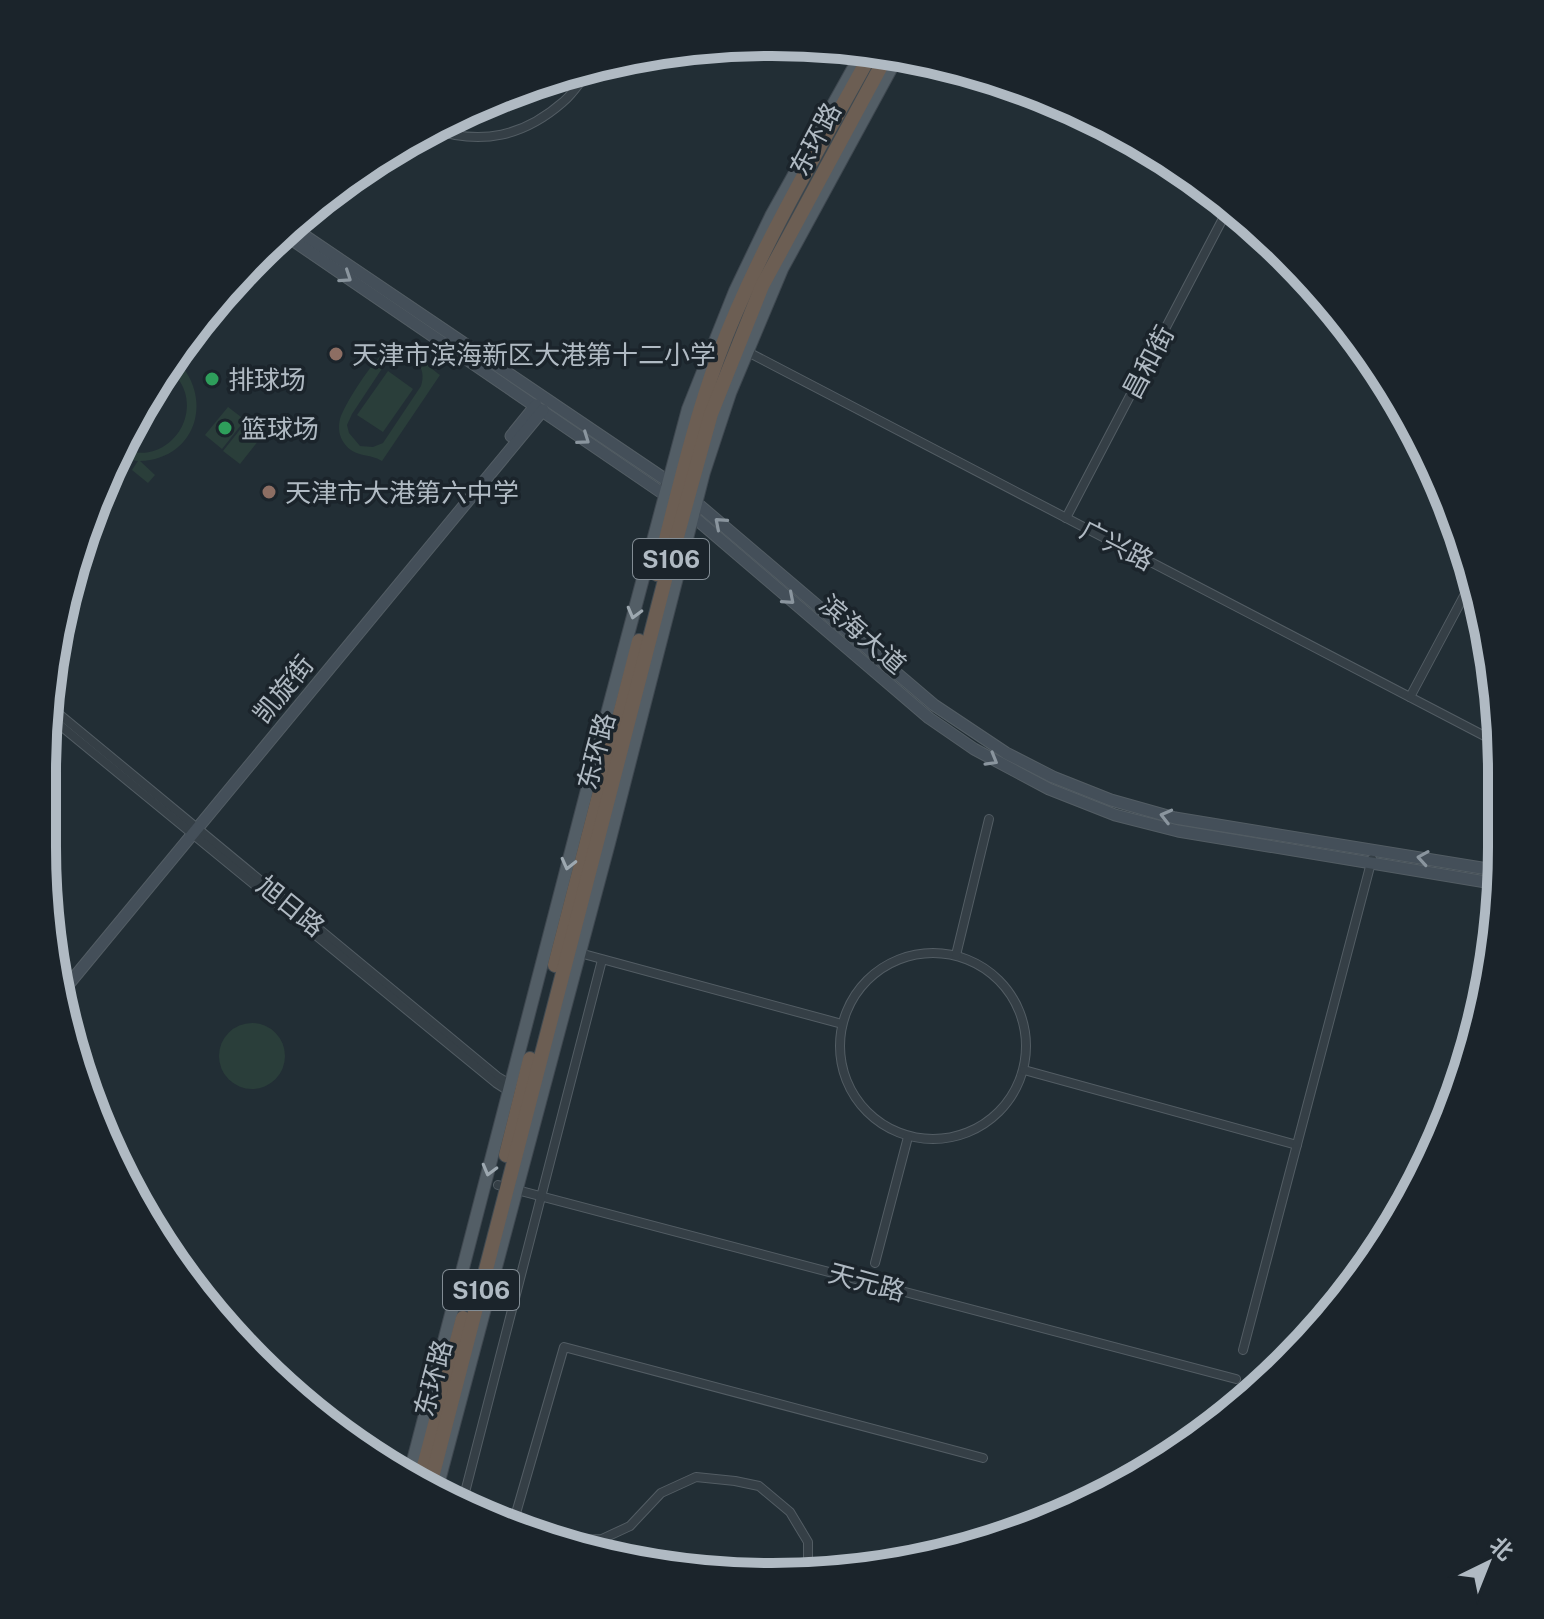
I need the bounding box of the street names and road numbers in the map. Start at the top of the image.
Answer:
street label: 东环路 [783,97,847,181]
street label: 昌和街 [1116,320,1180,404]
street label: 广兴路 [1075,513,1159,577]
road number: S106 [633,539,709,579]
street label: 滨海大道 [814,588,912,680]
street label: 凯旋街 [246,649,320,729]
street label: 东环路 [571,709,621,793]
street label: 旭日路 [251,869,331,943]
street label: 天元路 [825,1257,909,1307]
road number: S106 [443,1270,519,1310]
street label: 东环路 [408,1336,458,1420]

